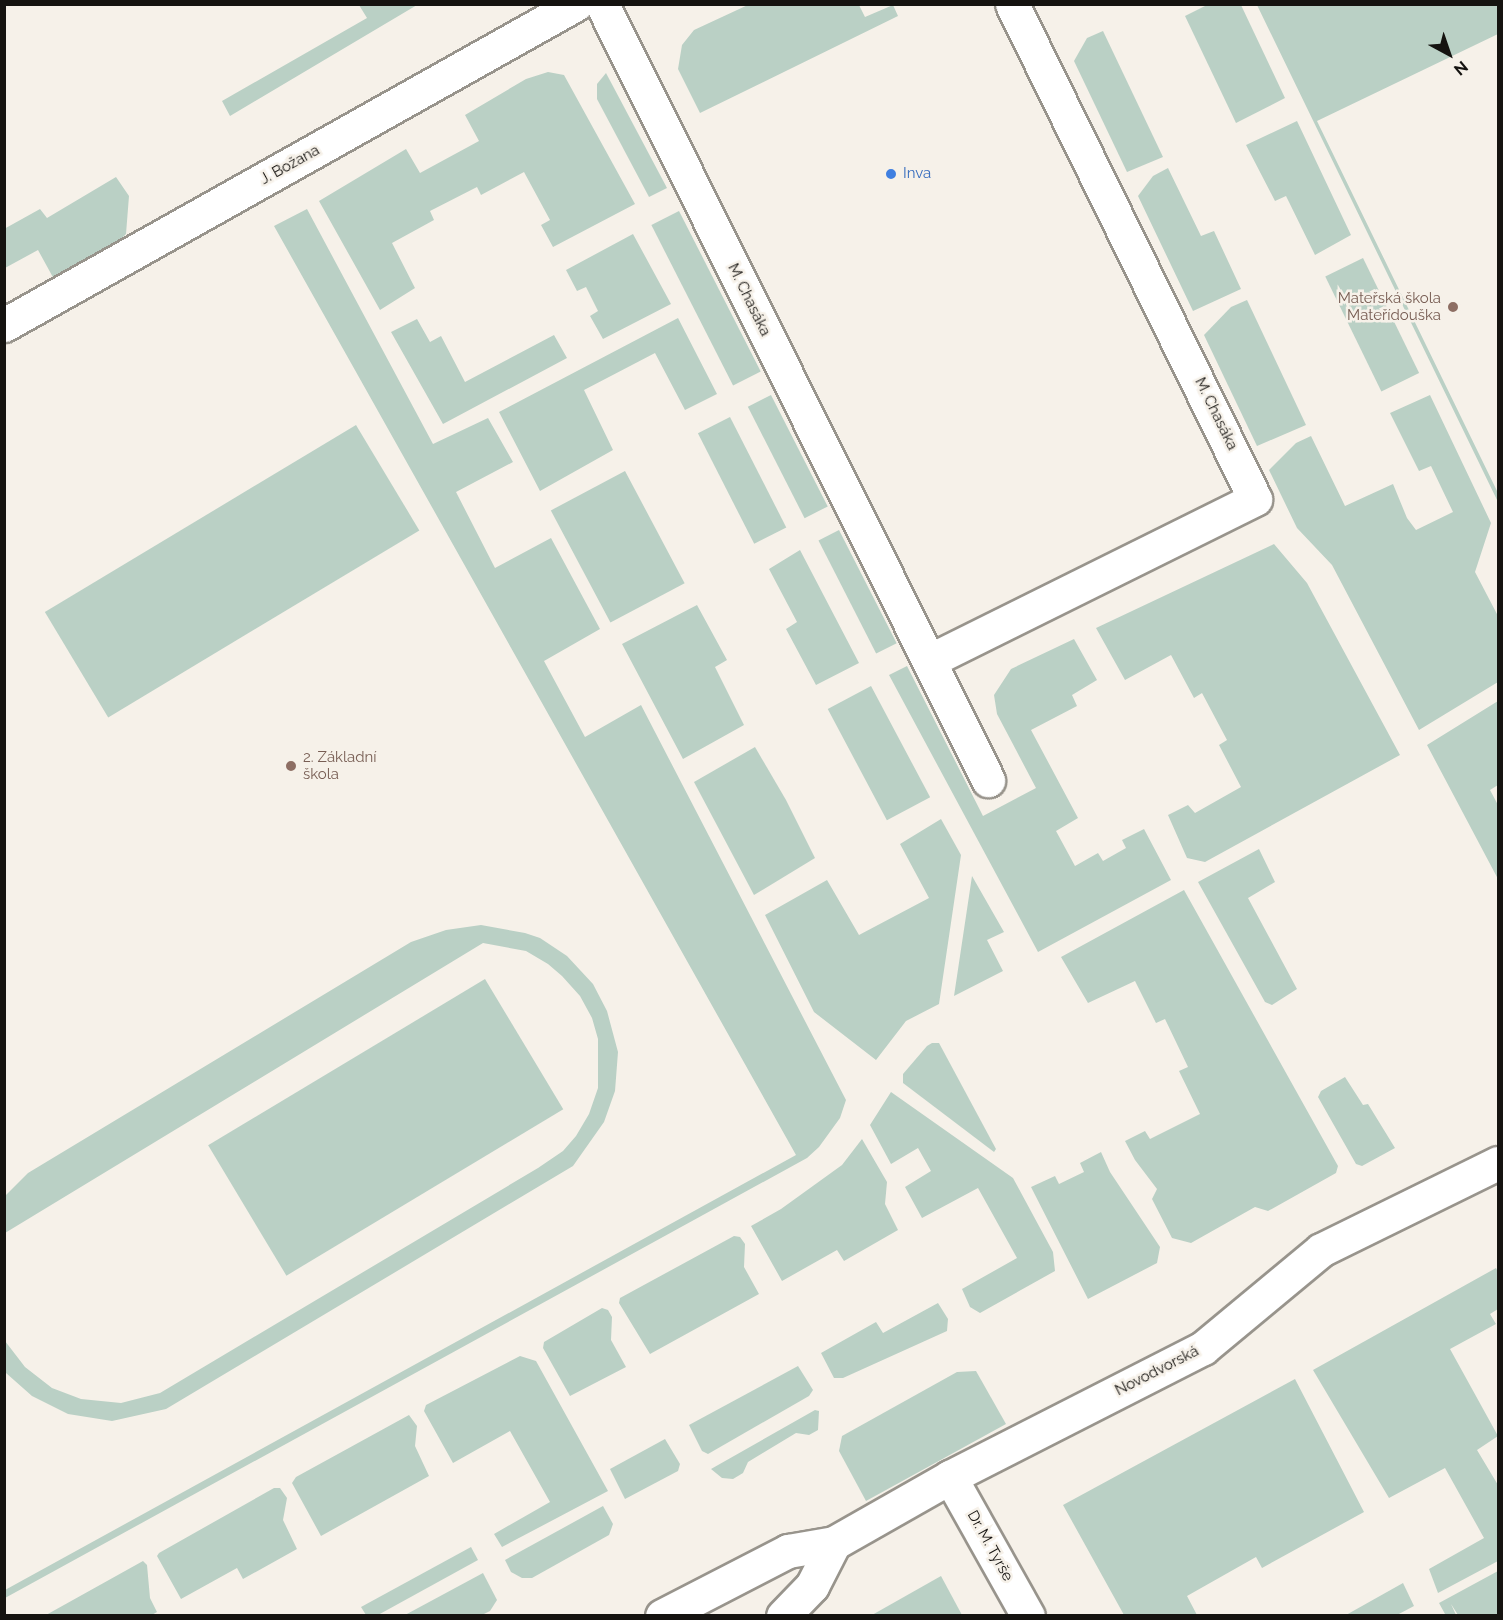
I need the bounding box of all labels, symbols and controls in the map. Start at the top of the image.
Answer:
north arrow [1419,24,1479,84]
text: N [1450,57,1472,79]
street label: J. Božana [257,141,323,189]
place label: Inva [903,165,931,183]
marker: Inva [884,167,898,181]
street label: M. Chasáka [724,261,774,339]
place label: Mateřská škola Mateřídouška [1338,289,1441,324]
marker: Mateřská škola Mateřídouška [1446,300,1460,314]
street label: M. Chasáka [1191,375,1241,453]
place label: 2. Základní škola [303,748,377,783]
marker: 2. Základní škola [284,759,298,773]
street label: Novodvorská [1112,1342,1202,1400]
street label: Dr. M. Tyrše [963,1507,1017,1585]

